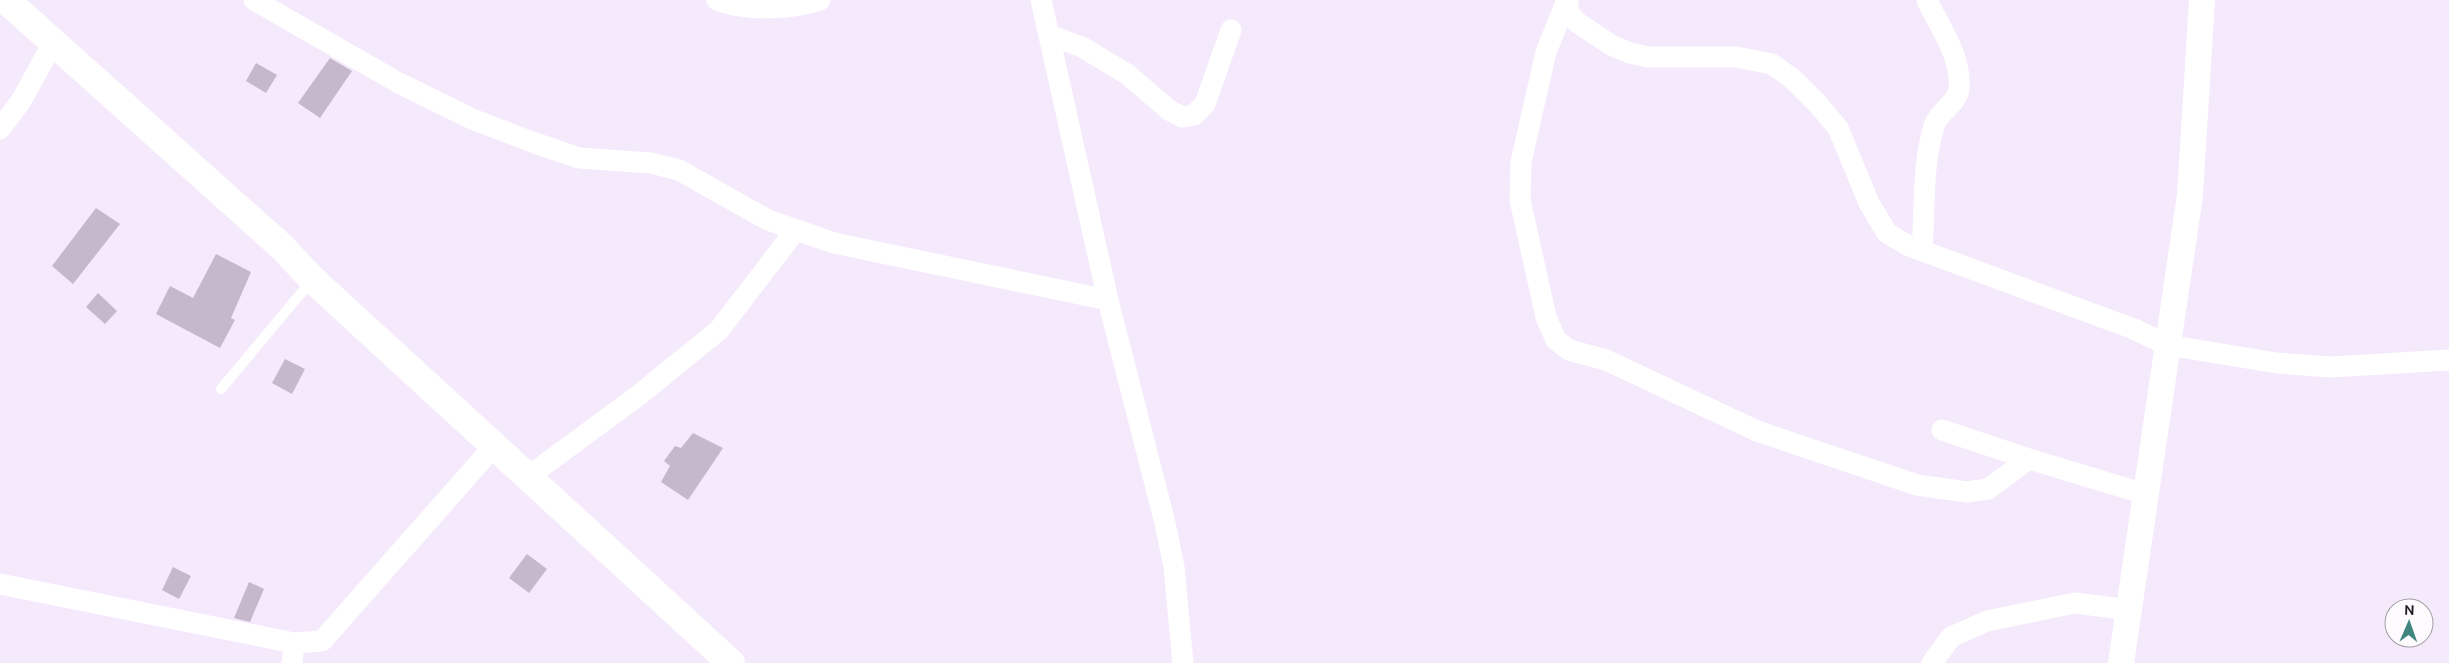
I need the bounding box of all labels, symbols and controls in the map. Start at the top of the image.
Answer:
north arrow [2384,598,2434,648]
text: N [2404,602,2415,618]

